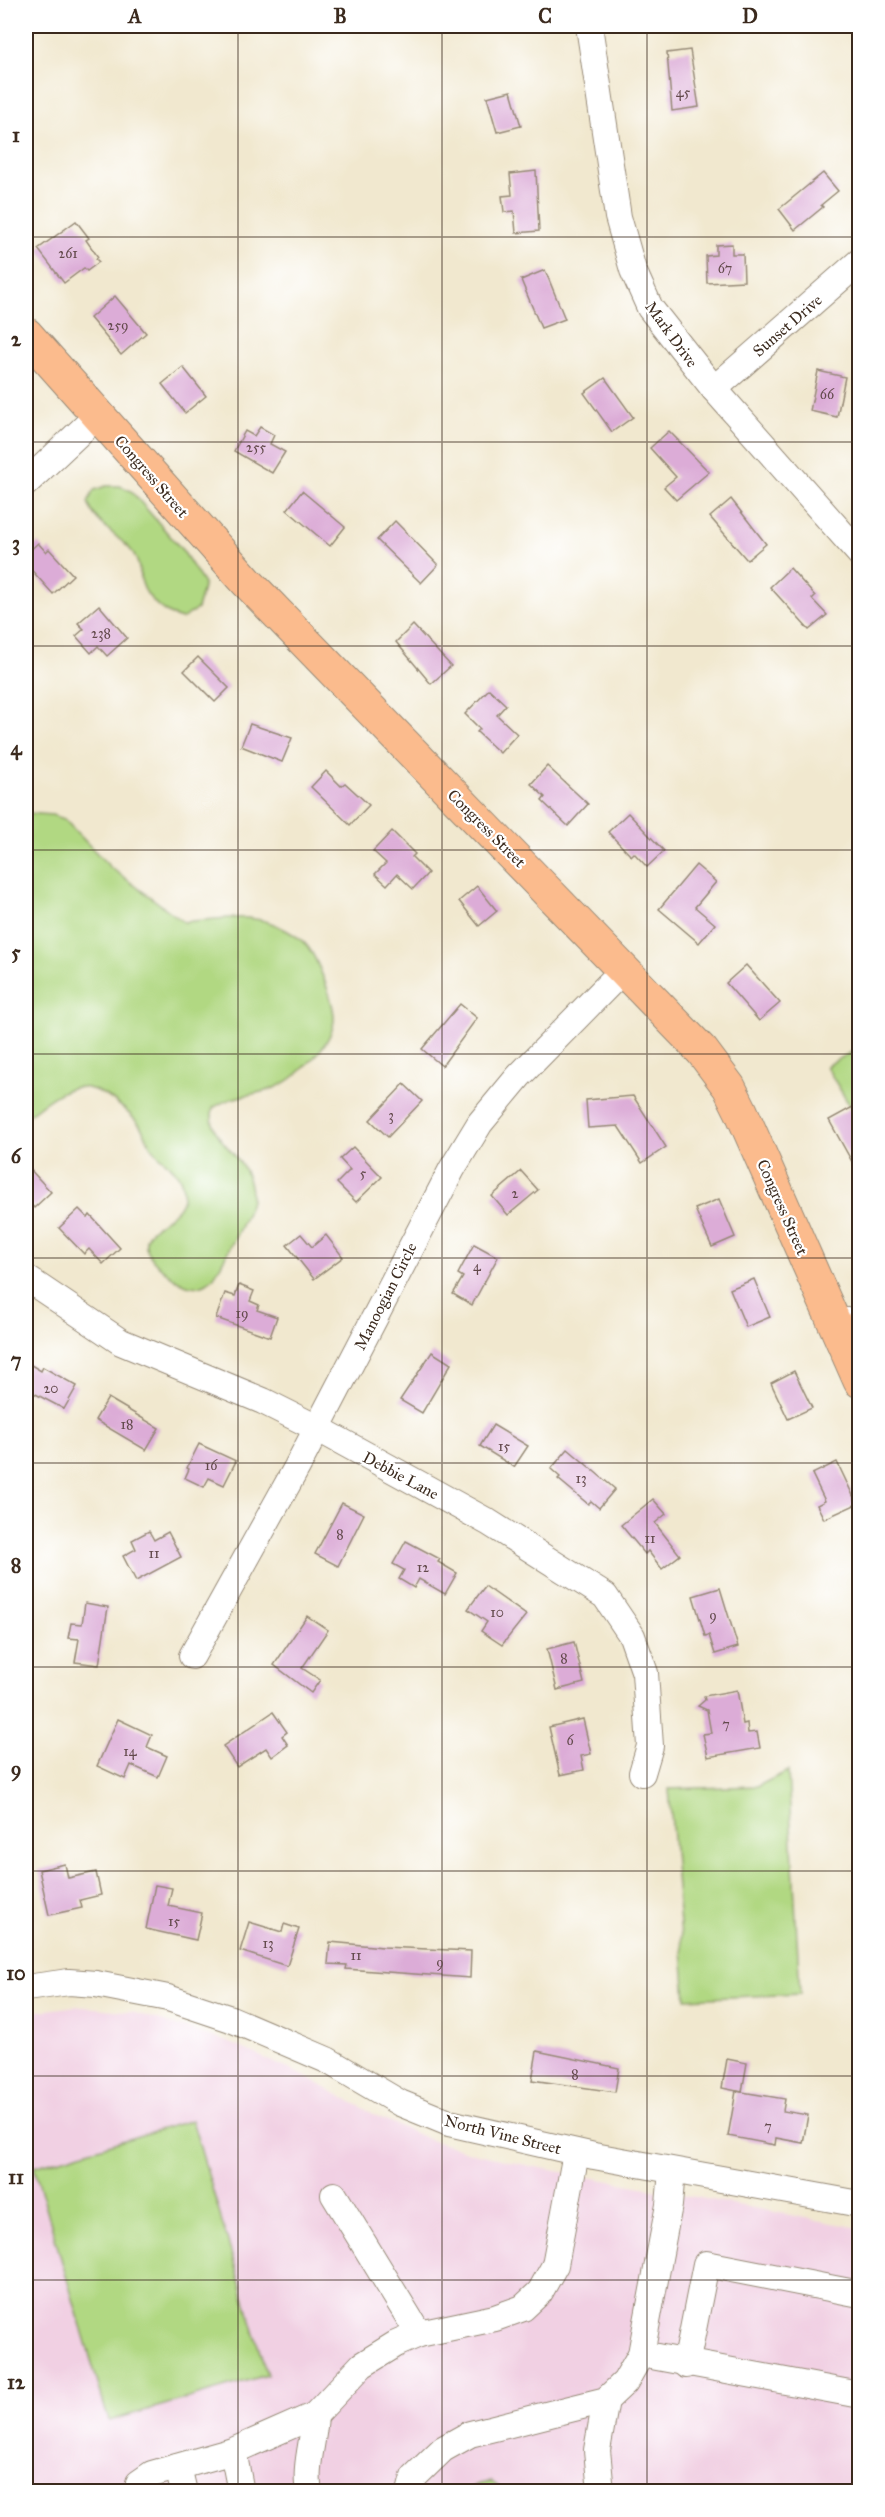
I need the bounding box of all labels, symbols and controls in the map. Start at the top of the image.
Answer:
text: A [126,4,142,28]
text: B [333,4,347,28]
text: C [538,4,552,28]
text: D [742,4,758,28]
house number: 45 [676,84,691,101]
text: 1 [12,123,20,147]
house number: 261 [58,245,78,262]
house number: 67 [718,260,732,277]
street label: Sunset Drive [749,290,826,360]
street label: Mark Drive [641,298,702,371]
house number: 259 [108,317,128,334]
text: 2 [11,327,22,351]
house number: 66 [820,386,835,403]
street label: Congress Street [110,431,193,522]
house number: 255 [246,439,266,456]
text: 3 [12,531,20,556]
house number: 238 [91,625,111,642]
text: 4 [10,736,22,761]
street label: Congress Street [443,785,530,872]
text: 5 [11,940,21,964]
house number: 3 [388,1107,394,1124]
text: 6 [11,1144,23,1168]
street label: Congress Street [752,1156,812,1259]
house number: 5 [360,1165,367,1182]
house number: 2 [512,1185,519,1202]
street label: Manoogian Circle [350,1239,422,1354]
house number: 4 [473,1258,482,1275]
house number: 19 [236,1305,248,1322]
text: 7 [11,1348,22,1372]
house number: 20 [43,1380,59,1397]
house number: 18 [121,1416,133,1433]
house number: 15 [498,1438,510,1455]
street label: Debbie Lane [360,1448,442,1503]
house number: 16 [205,1457,218,1474]
house number: 13 [575,1470,587,1487]
house number: 8 [336,1526,344,1543]
house number: 11 [644,1530,656,1547]
house number: 11 [148,1545,160,1562]
text: 8 [11,1553,21,1577]
house number: 12 [417,1559,429,1576]
house number: 10 [490,1604,504,1621]
house number: 9 [709,1607,717,1624]
house number: 8 [560,1650,568,1667]
house number: 7 [722,1716,730,1733]
house number: 6 [566,1732,574,1749]
house number: 14 [123,1743,138,1760]
text: 9 [11,1757,21,1782]
house number: 15 [168,1913,180,1930]
house number: 13 [262,1935,274,1952]
house number: 11 [350,1947,362,1964]
house number: 9 [436,1954,444,1971]
text: 10 [6,1961,26,1985]
house number: 8 [571,2066,579,2083]
street label: North Vine Street [443,2111,563,2158]
house number: 7 [764,2118,772,2135]
text: 11 [8,2165,24,2189]
text: 12 [7,2370,26,2394]

